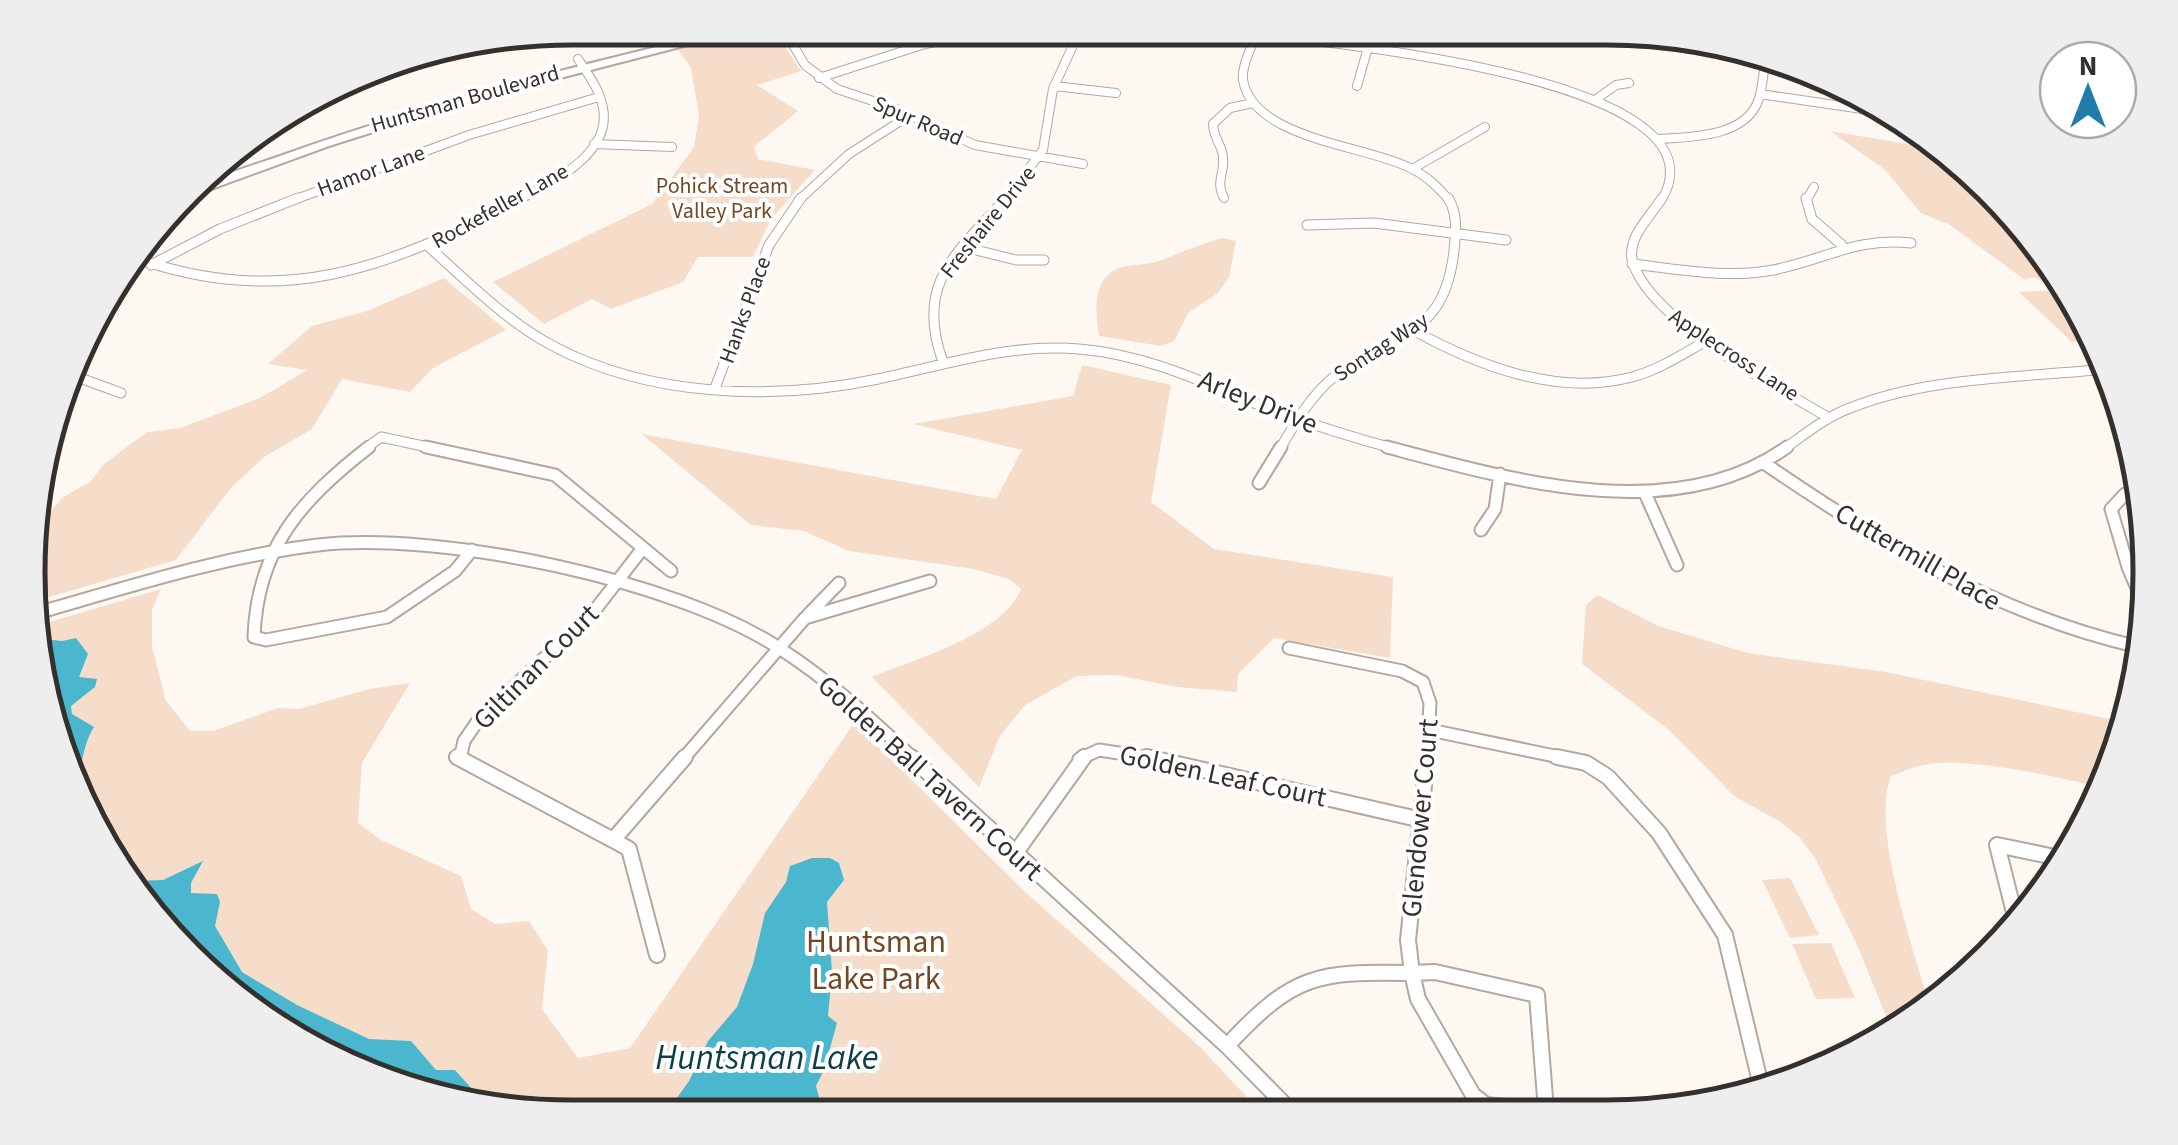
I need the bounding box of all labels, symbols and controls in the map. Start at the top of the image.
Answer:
north arrow [2038,40,2138,140]
text: N [2079,46,2097,86]
street label: Huntsman Boulevard [367,57,563,141]
street label: Spur Road [868,88,968,154]
street label: Hamor Lane [313,137,429,205]
street label: Rockefeller Lane [426,155,574,257]
street label: Freshaire Drive [933,159,1044,285]
park label: Pohick Stream Valley Park [656,170,788,227]
street label: Hanks Place [711,252,779,368]
street label: Applecross Lane [1662,301,1806,409]
street label: Sontag Way [1327,304,1435,390]
street label: Arley Drive [1192,360,1324,444]
street label: Cuttermill Place [1828,493,2008,621]
street label: Giltinan Court [464,595,608,739]
street label: Golden Ball Tavern Court [809,666,1052,890]
street label: Glendower Court [1391,717,1449,919]
street label: Golden Leaf Court [1116,735,1330,818]
park label: Huntsman Lake Park [806,919,946,1002]
water label: Huntsman Lake [655,1033,879,1083]

